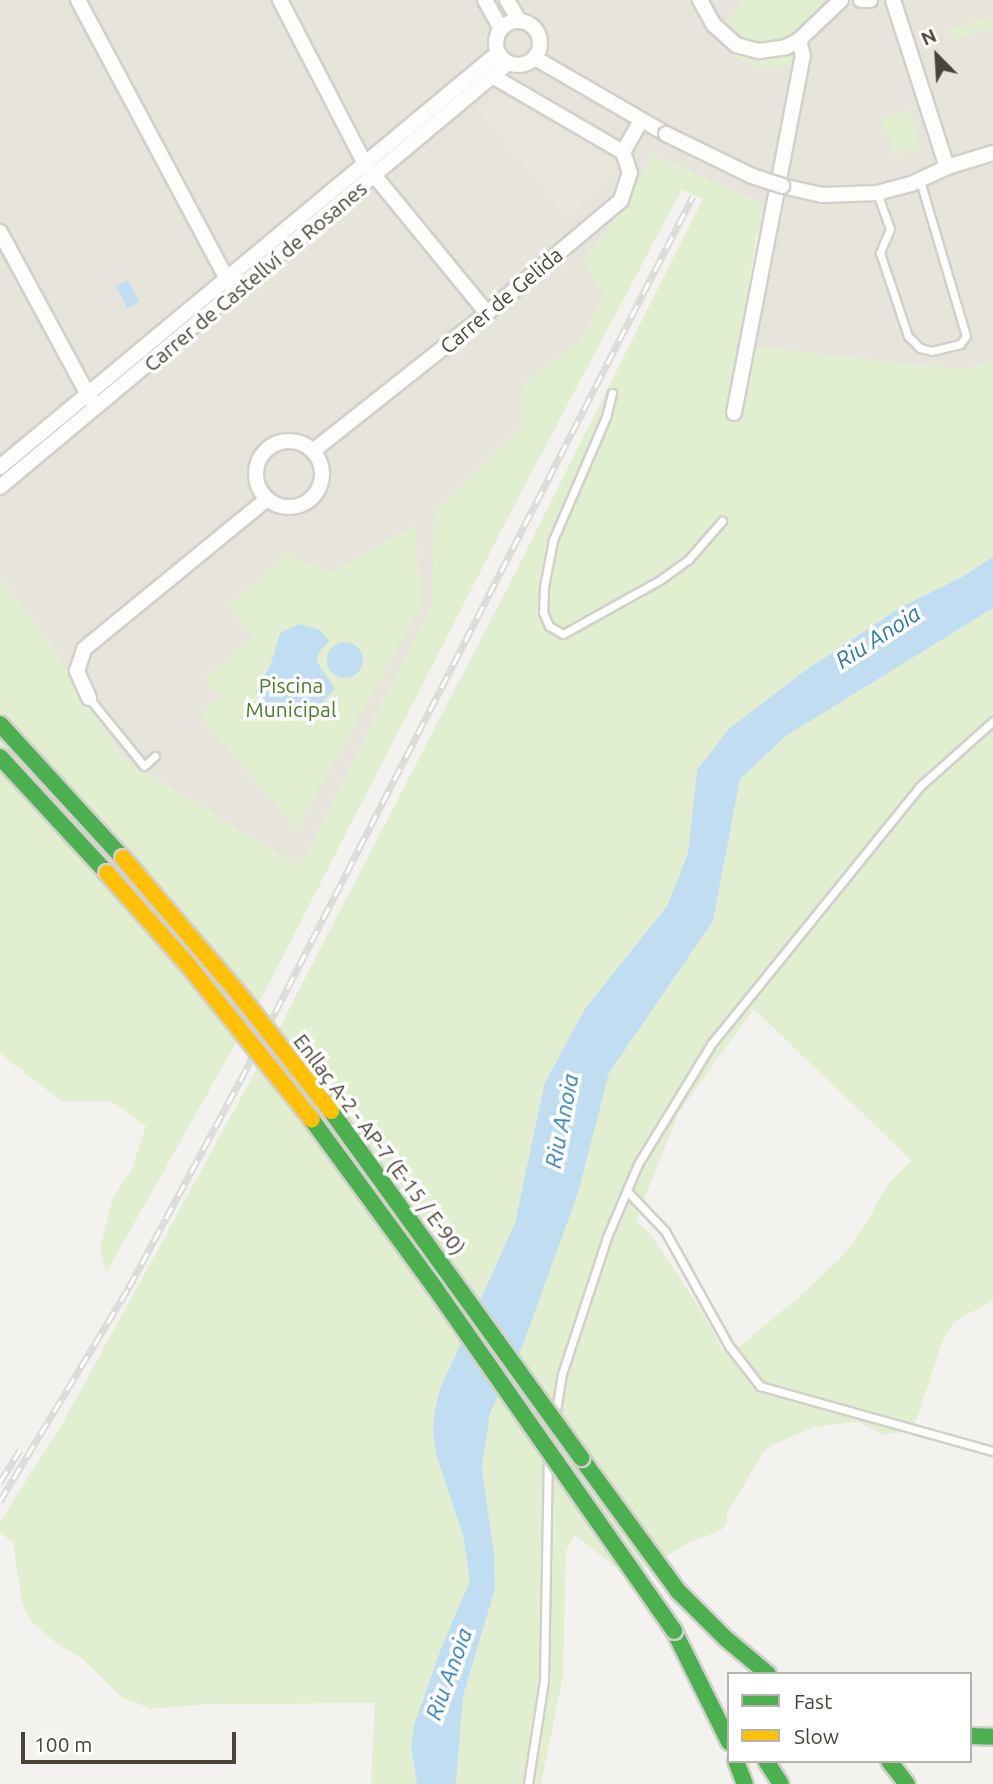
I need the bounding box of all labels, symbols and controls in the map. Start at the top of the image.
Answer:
north arrow [902,21,972,91]
text: N [918,24,939,50]
street label: Carrer de Castellví de Rosanes [139,175,371,377]
street label: Carrer de Gelida [435,242,567,358]
water label: Riu Anoia [830,599,926,675]
park label: Piscina Municipal [246,672,336,722]
street label: Enllaç A-2 - AP-7 (E-15 / E-90) [289,1029,471,1259]
water label: Riu Anoia [539,1071,585,1171]
water label: Riu Anoia [420,1624,478,1724]
legend [727,1672,972,1763]
text: Fast [794,1689,832,1713]
scale bar [24,1718,240,1762]
text: Slow [794,1724,839,1748]
text: 100 m [34,1732,92,1756]

